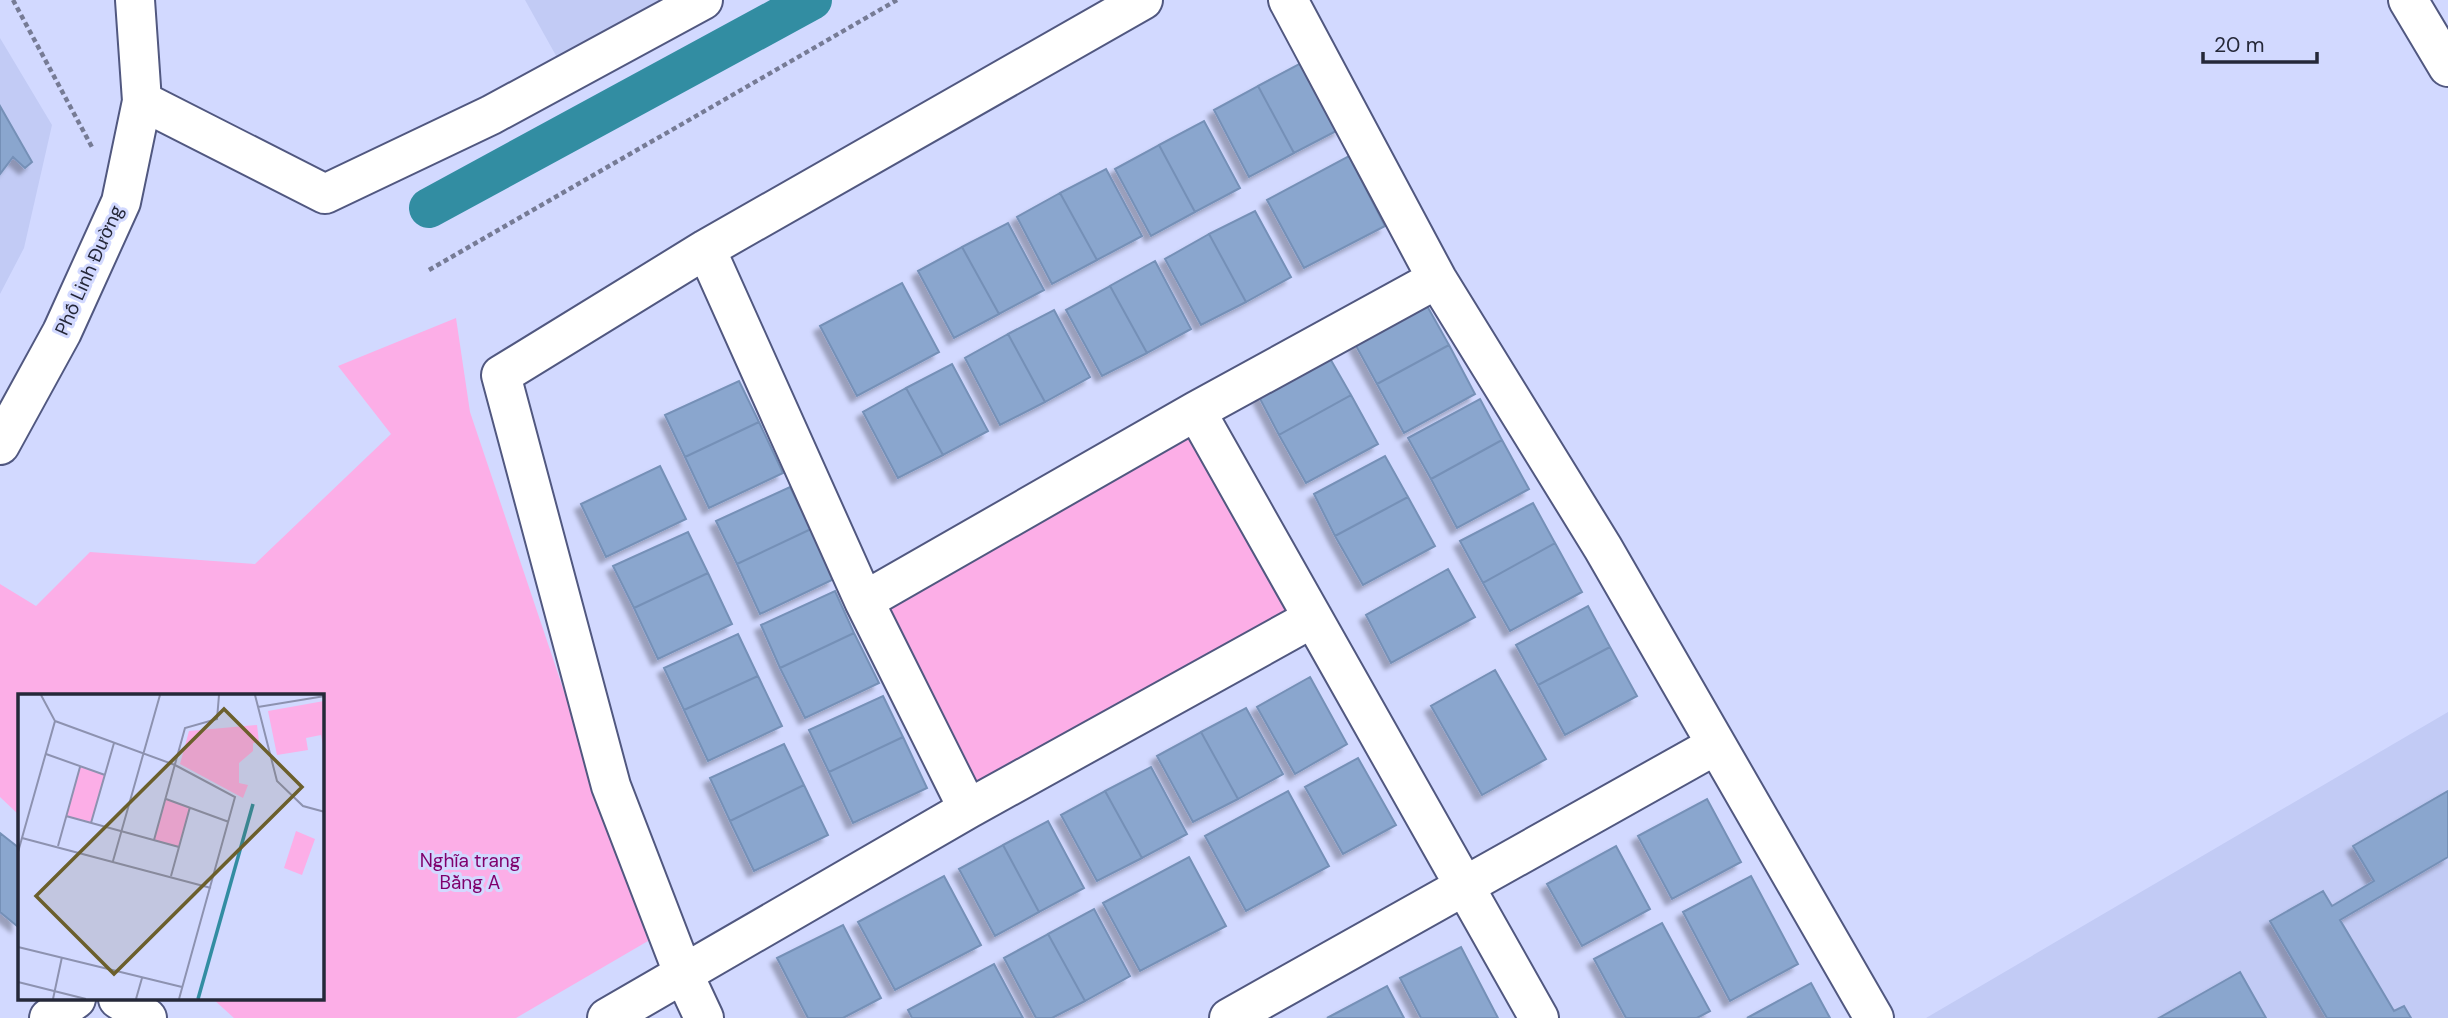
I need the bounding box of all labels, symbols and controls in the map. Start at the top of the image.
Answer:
scale bar [2203,21,2317,65]
text: 20 m [2214,31,2265,59]
street label: Phố Linh Đường [49,201,129,339]
inset map [18,694,324,1000]
park label: Nghĩa trang Bằng A [420,848,521,895]

